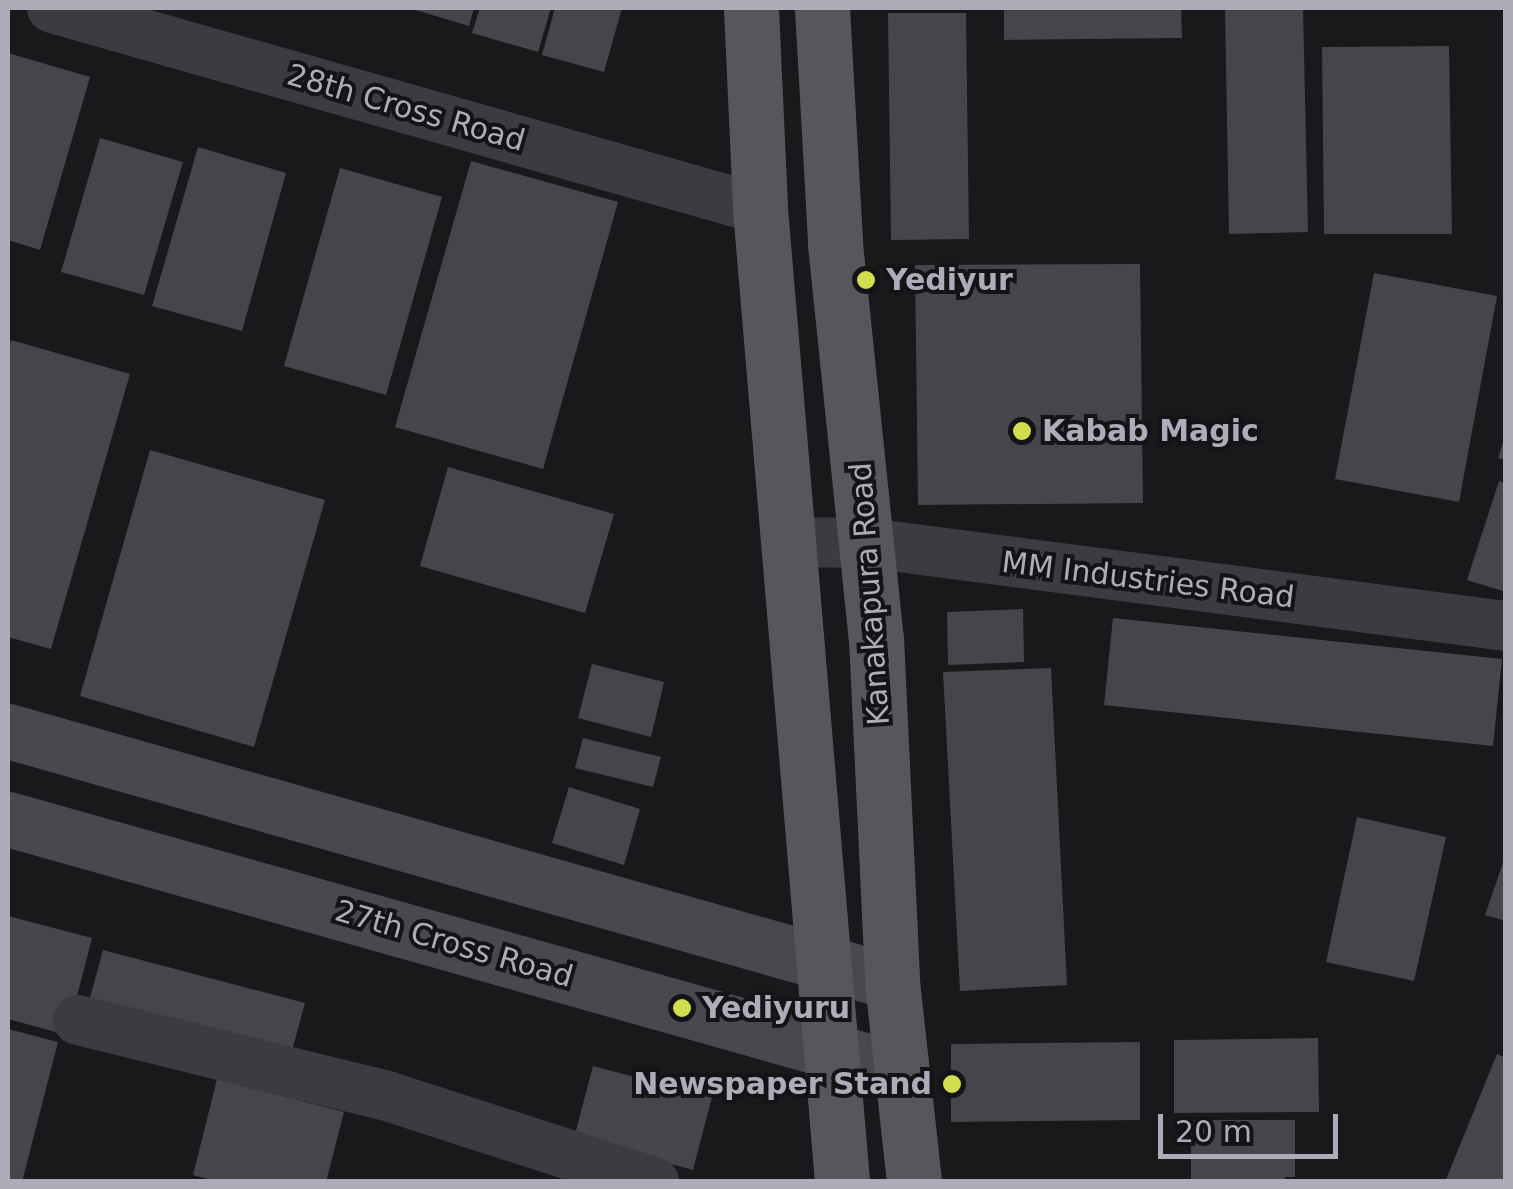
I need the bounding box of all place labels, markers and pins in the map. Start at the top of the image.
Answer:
place label: Yediyur [886,262,1013,298]
marker: Yediyur [855,269,877,291]
place label: Kabab Magic [1042,413,1259,449]
marker: Kabab Magic [1011,420,1033,442]
place label: Yediyuru [702,990,850,1026]
marker: Yediyuru [671,997,693,1019]
place label: Newspaper Stand [633,1066,932,1102]
marker: Newspaper Stand [941,1073,963,1095]

